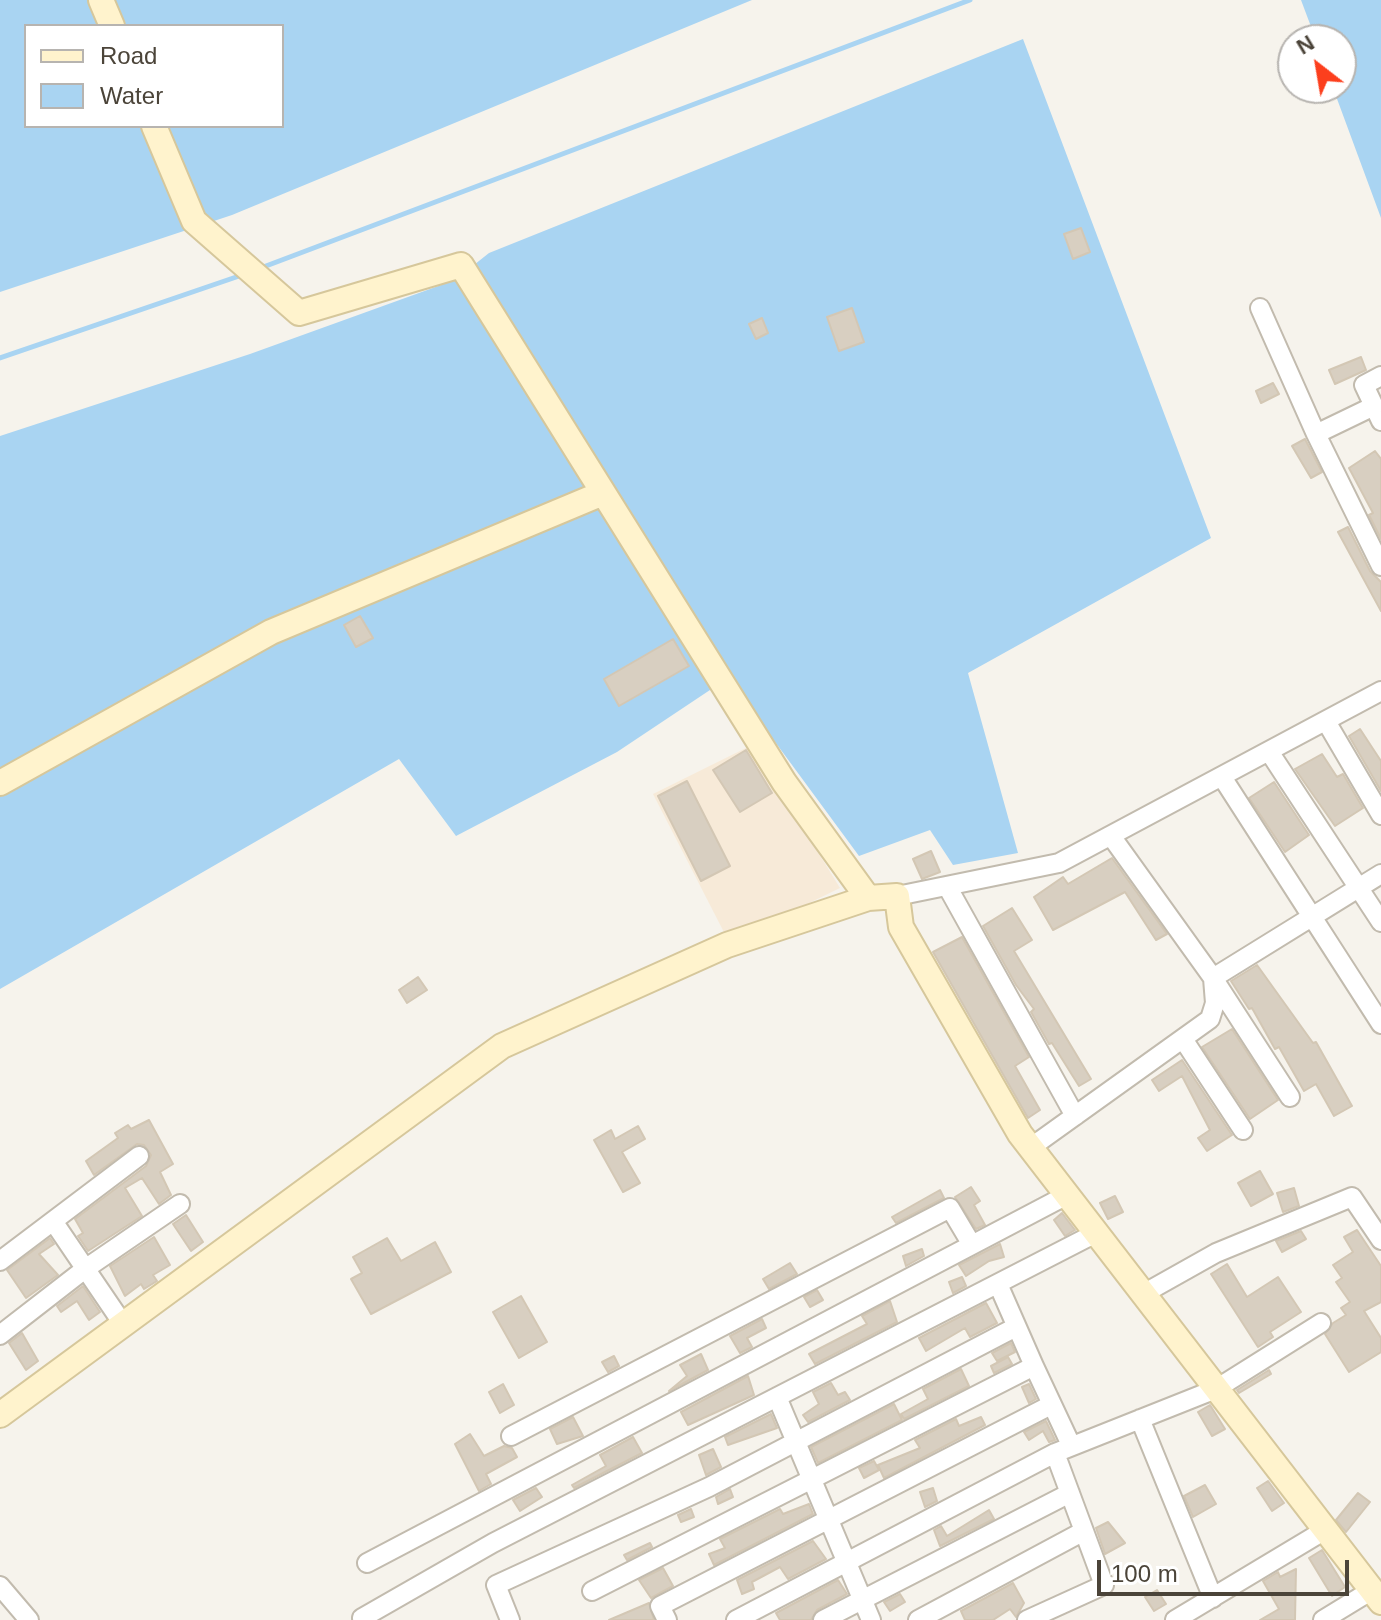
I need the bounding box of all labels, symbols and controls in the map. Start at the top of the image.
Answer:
legend [24,24,284,128]
north arrow [1277,24,1357,104]
text: N [1292,30,1319,60]
text: Road [100,42,157,69]
text: Water [100,82,163,109]
scale bar [1101,1544,1353,1594]
text: 100 m [1111,1560,1178,1587]

